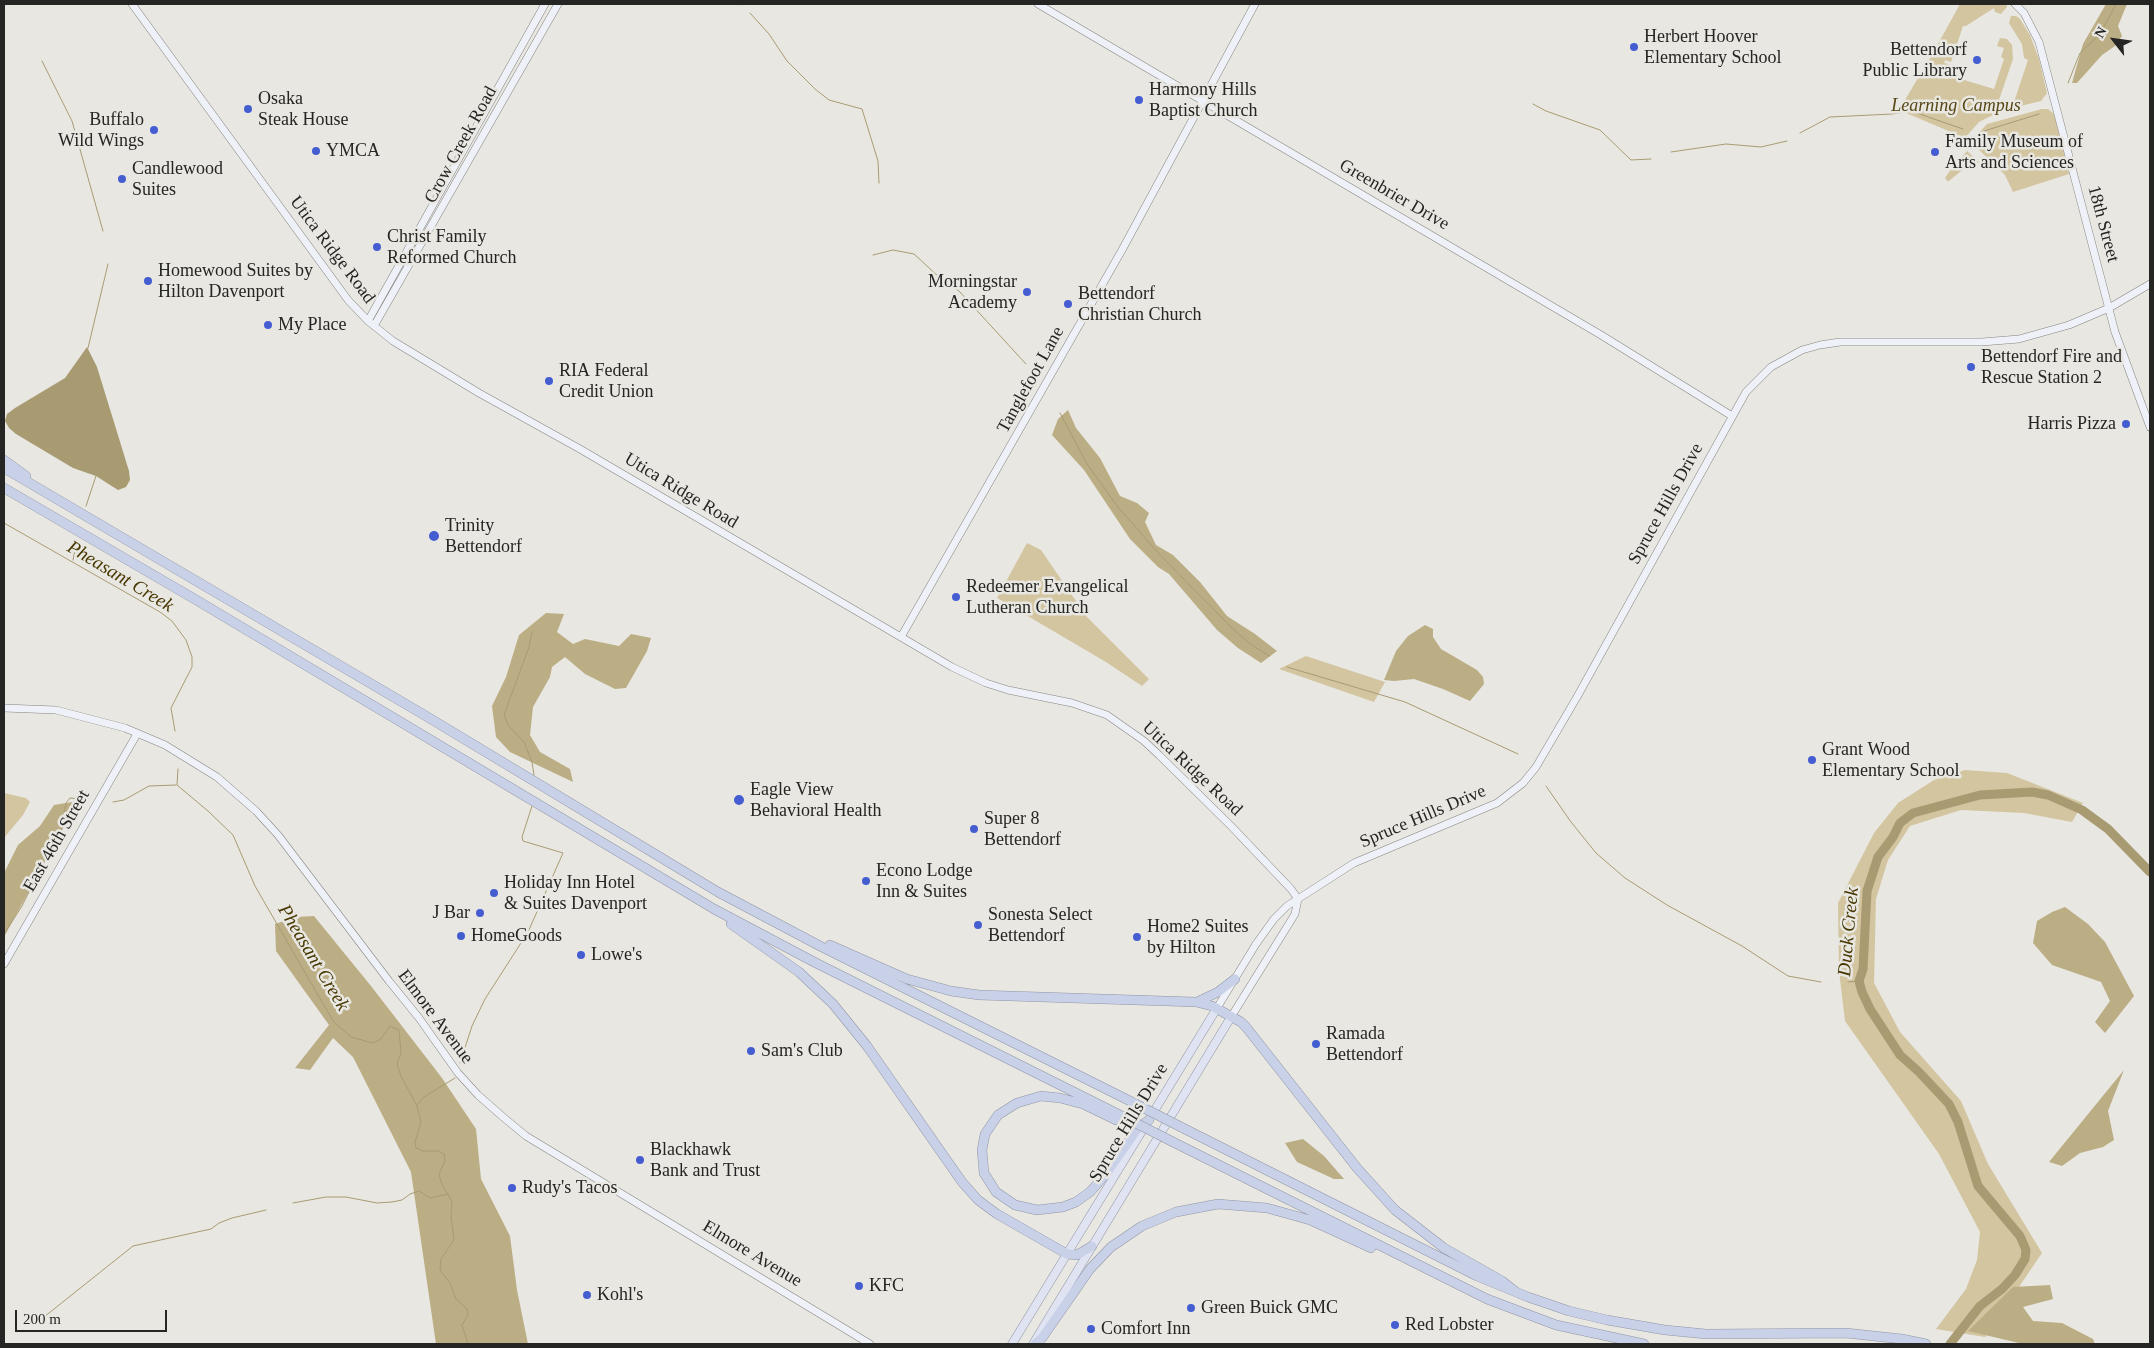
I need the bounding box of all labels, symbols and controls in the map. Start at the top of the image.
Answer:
north arrow [2089,15,2139,65]
text: N [2092,24,2110,40]
place label: Herbert Hoover Elementary School [1644,26,1781,68]
place label: Bettendorf Public Library [1863,39,1967,82]
marker: Herbert Hoover Elementary School [1628,41,1640,53]
marker: Bettendorf Public Library [1971,54,1983,66]
place label: Harmony Hills Baptist Church [1149,79,1257,122]
street label: Crow Creek Road [420,83,502,207]
place label: Osaka Steak House [258,88,348,130]
marker: Harmony Hills Baptist Church [1133,94,1145,106]
park label: Learning Campus [1891,95,2021,117]
marker: Osaka Steak House [242,103,254,115]
place label: Buffalo Wild Wings [58,109,144,152]
marker: Buffalo Wild Wings [148,124,160,136]
place label: Family Museum of Arts and Sciences [1945,131,2083,173]
place label: YMCA [326,140,380,162]
marker: YMCA [310,145,322,157]
marker: Family Museum of Arts and Sciences [1929,146,1941,158]
street label: Greenbrier Drive [1335,155,1453,235]
place label: Candlewood Suites [132,158,223,200]
marker: Candlewood Suites [116,173,128,185]
street label: 18th Street [2082,183,2124,265]
street label: Utica Ridge Road [285,192,379,308]
place label: Christ Family Reformed Church [387,226,516,268]
marker: Christ Family Reformed Church [371,241,383,253]
place label: Homewood Suites by Hilton Davenport [158,260,313,302]
place label: Morningstar Academy [928,271,1017,314]
marker: Homewood Suites by Hilton Davenport [142,275,154,287]
place label: Bettendorf Christian Church [1078,283,1201,326]
marker: Morningstar Academy [1021,286,1033,298]
marker: Bettendorf Christian Church [1062,298,1074,310]
place label: My Place [278,314,346,336]
marker: My Place [262,319,274,331]
street label: Tanglefoot Lane [993,323,1069,437]
place label: Bettendorf Fire and Rescue Station 2 [1981,346,2122,388]
place label: RIA Federal Credit Union [559,360,653,402]
marker: Bettendorf Fire and Rescue Station 2 [1965,361,1977,373]
marker: RIA Federal Credit Union [543,375,555,387]
place label: Harris Pizza [2028,413,2116,435]
marker: Harris Pizza [2120,418,2132,430]
street label: Spruce Hills Drive [1624,440,1708,568]
street label: Utica Ridge Road [620,449,742,533]
place label: Trinity Bettendorf [445,515,522,558]
marker: Trinity Bettendorf [427,529,441,543]
water label: Pheasant Creek [63,536,177,618]
place label: Redeemer Evangelical Lutheran Church [966,576,1128,618]
marker: Redeemer Evangelical Lutheran Church [950,591,962,603]
street label: Utica Ridge Road [1137,717,1247,821]
place label: Grant Wood Elementary School [1822,739,1959,782]
marker: Grant Wood Elementary School [1806,754,1818,766]
place label: Eagle View Behavioral Health [750,779,881,822]
street label: Spruce Hills Drive [1357,781,1489,853]
street label: East 46th Street [19,786,95,896]
marker: Eagle View Behavioral Health [732,793,746,807]
place label: Super 8 Bettendorf [984,808,1061,851]
marker: Super 8 Bettendorf [968,823,980,835]
place label: Econo Lodge Inn & Suites [876,860,972,902]
place label: Holiday Inn Hotel & Suites Davenport [504,872,647,914]
marker: Econo Lodge Inn & Suites [860,875,872,887]
water label: Duck Creek [1834,886,1864,978]
marker: Holiday Inn Hotel & Suites Davenport [488,887,500,899]
water label: Pheasant Creek [272,901,354,1015]
place label: J Bar [433,902,470,924]
place label: Sonesta Select Bettendorf [988,904,1092,946]
marker: J Bar [474,907,486,919]
place label: Home2 Suites by Hilton [1147,916,1248,959]
marker: Sonesta Select Bettendorf [972,919,984,931]
place label: HomeGoods [471,925,562,947]
marker: HomeGoods [455,930,467,942]
marker: Home2 Suites by Hilton [1131,931,1143,943]
place label: Lowe's [591,944,642,966]
marker: Lowe's [575,949,587,961]
street label: Elmore Avenue [393,966,477,1068]
place label: Ramada Bettendorf [1326,1023,1403,1066]
marker: Ramada Bettendorf [1310,1038,1322,1050]
place label: Sam's Club [761,1040,843,1062]
marker: Sam's Club [745,1045,757,1057]
street label: Spruce Hills Drive [1085,1060,1173,1186]
place label: Blackhawk Bank and Trust [650,1139,760,1182]
marker: Blackhawk Bank and Trust [634,1154,646,1166]
place label: Rudy's Tacos [522,1177,617,1199]
marker: Rudy's Tacos [506,1182,518,1194]
street label: Elmore Avenue [698,1216,806,1292]
place label: KFC [869,1275,904,1297]
marker: KFC [853,1280,865,1292]
place label: Kohl's [597,1284,643,1306]
marker: Kohl's [581,1289,593,1301]
place label: Green Buick GMC [1201,1297,1338,1319]
scale bar [18,1300,170,1332]
marker: Green Buick GMC [1185,1302,1197,1314]
text: 200 m [23,1311,61,1327]
place label: Red Lobster [1405,1314,1493,1336]
place label: Comfort Inn [1101,1318,1190,1340]
marker: Red Lobster [1389,1319,1401,1331]
marker: Comfort Inn [1085,1323,1097,1335]

